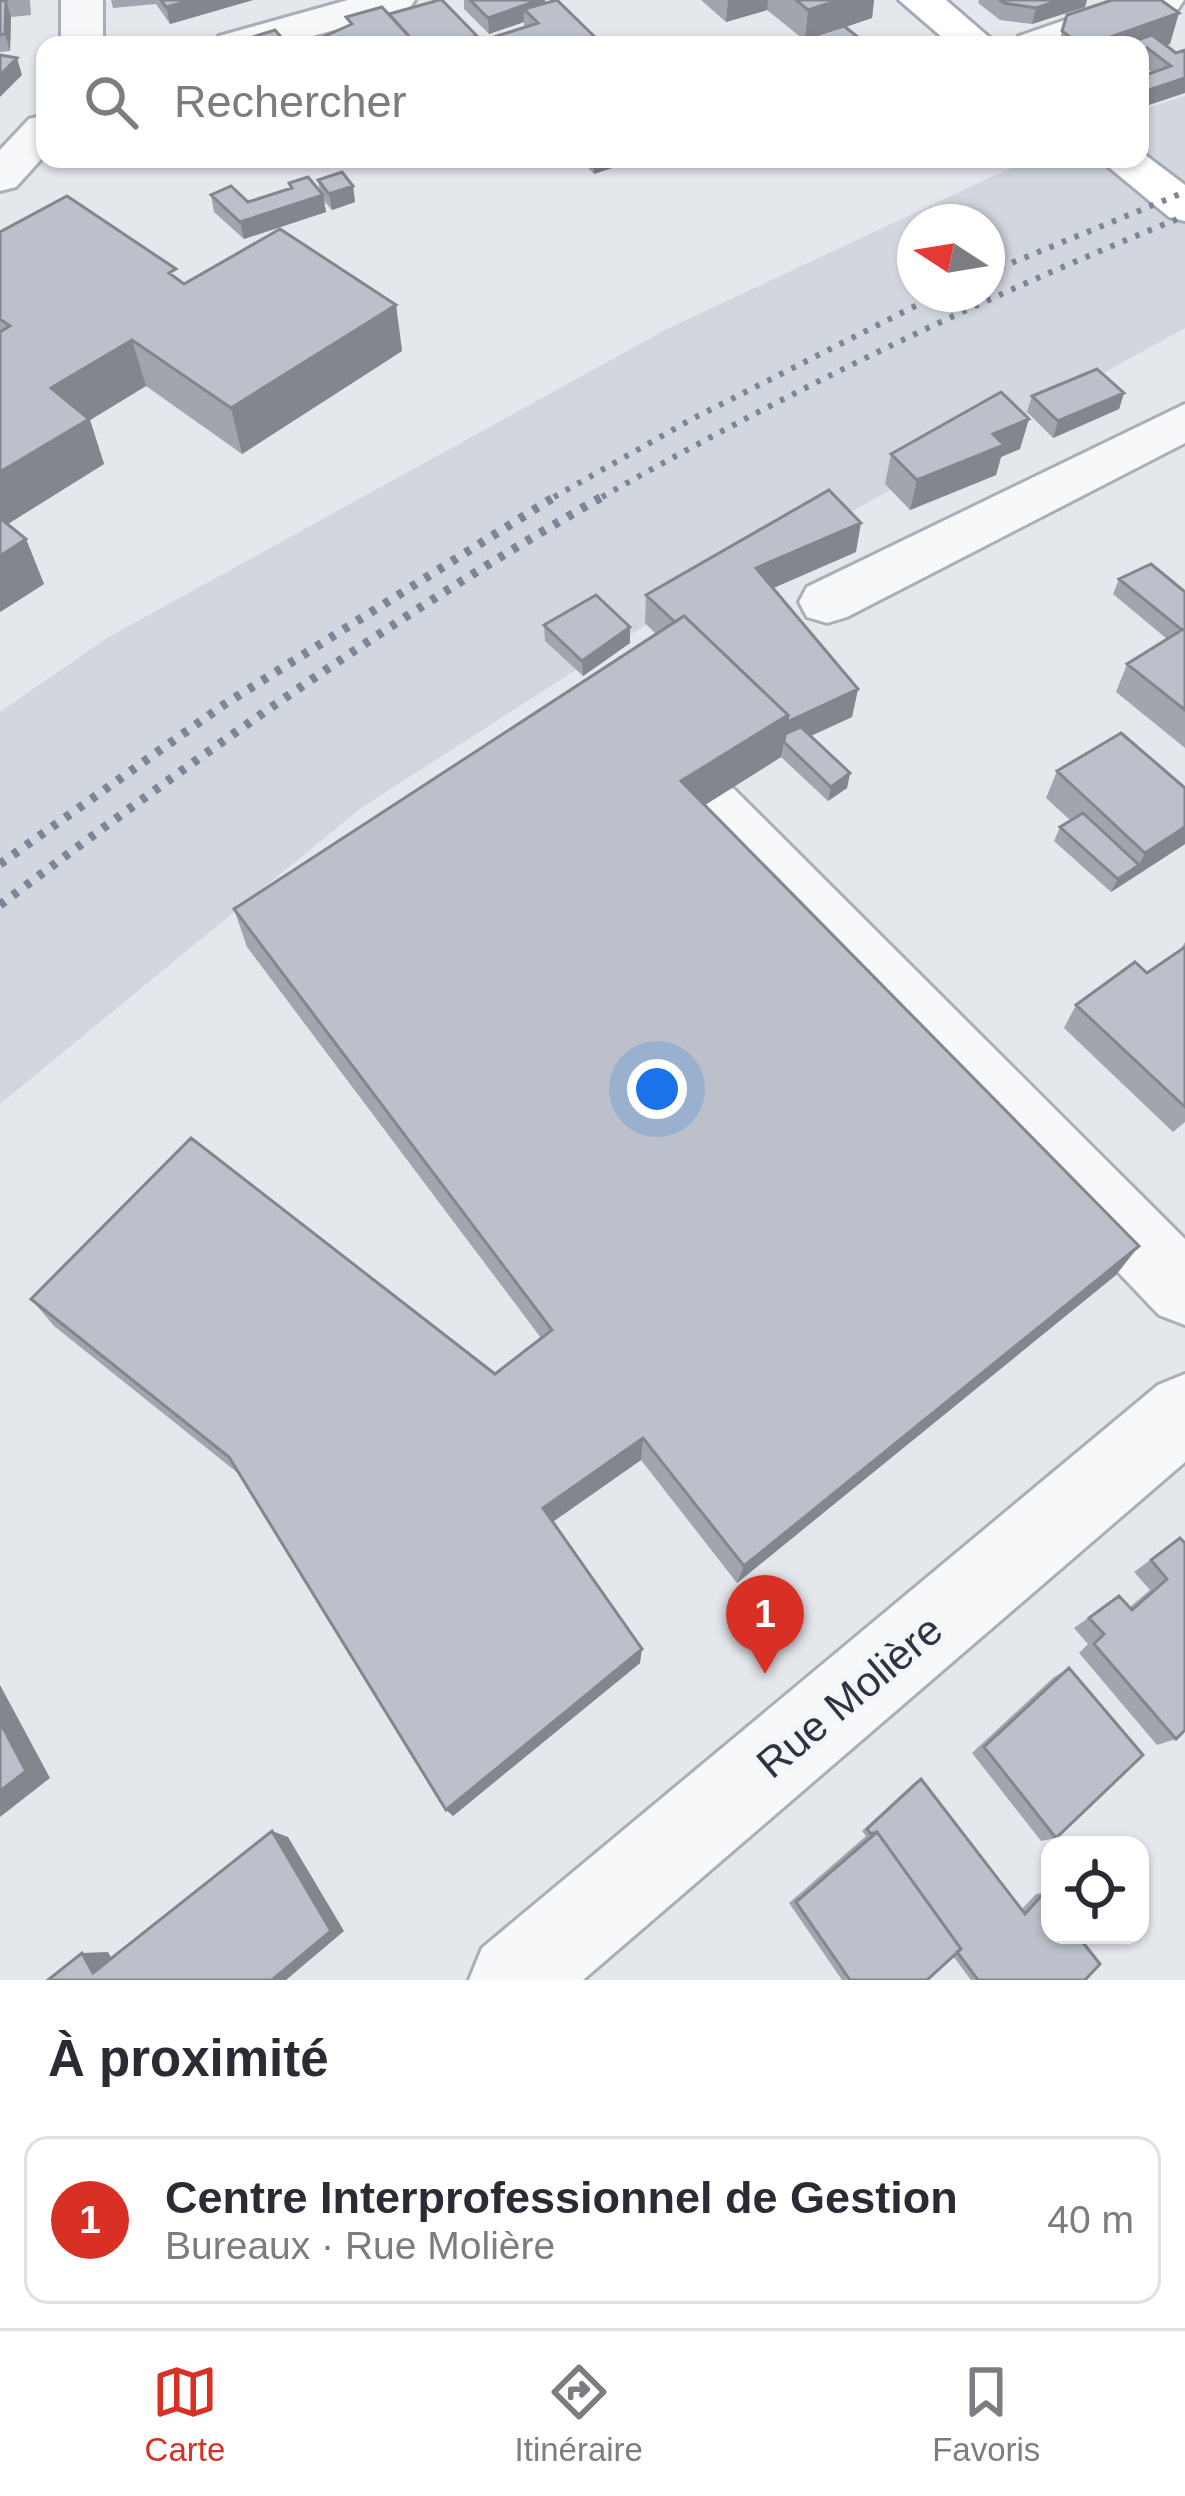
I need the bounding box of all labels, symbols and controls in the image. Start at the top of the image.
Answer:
search box [36,36,1149,168]
icon: search [78,69,144,135]
text: Rechercher [174,76,407,127]
north arrow [897,204,1005,312]
your location [627,1059,687,1119]
pin: 1 [726,1575,804,1674]
street label: Rue Molière [747,1606,951,1787]
map controls [1041,1836,1149,1944]
button: locate [1041,1836,1149,1944]
text: À proximité [48,2030,329,2087]
text: Centre Interprofessionnel de Gestion [165,2172,958,2223]
text: 1 [79,2198,101,2241]
text: 40 m [1047,2198,1134,2241]
text: Bureaux · Rue Molière [165,2224,555,2267]
tab: Carte [145,2359,225,2469]
tab: Itinéraire [515,2359,643,2469]
tab: Favoris [932,2359,1040,2469]

